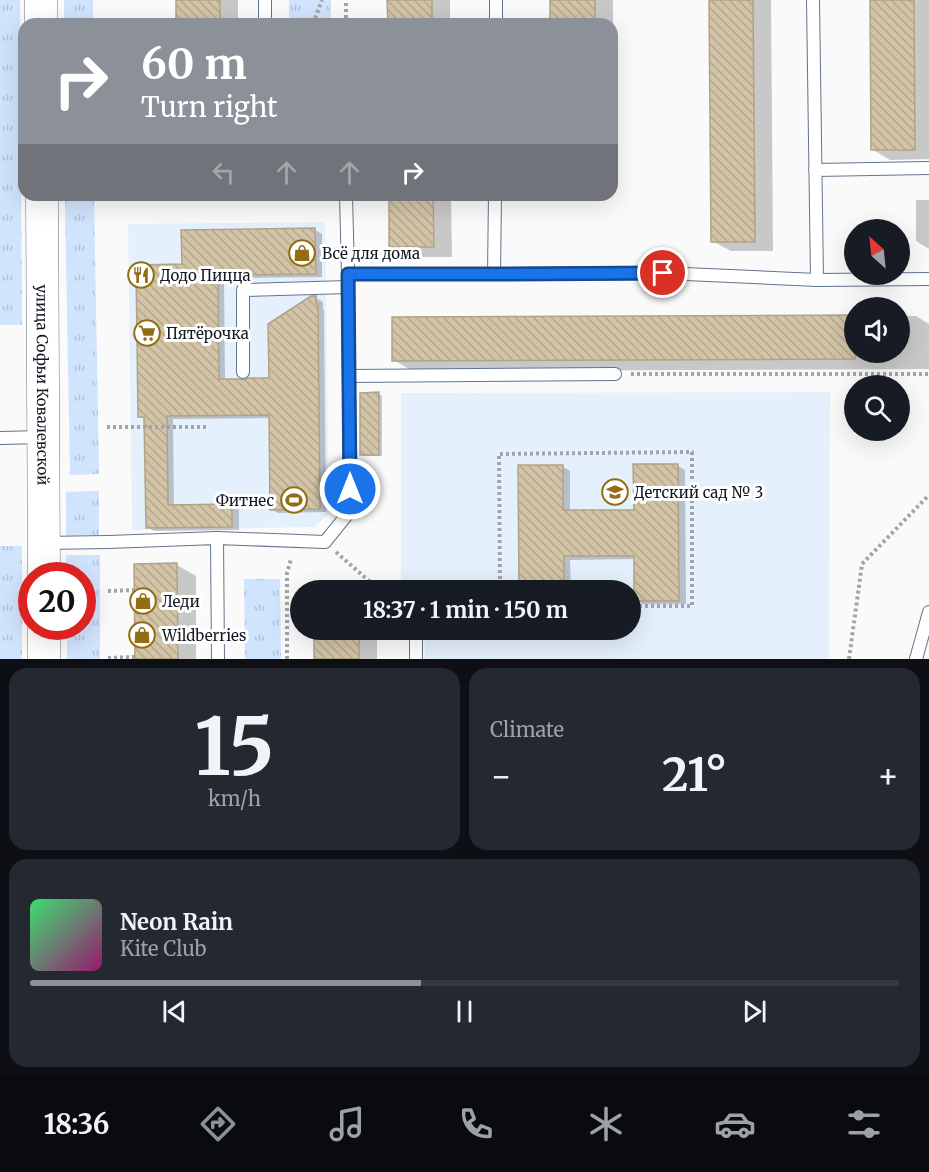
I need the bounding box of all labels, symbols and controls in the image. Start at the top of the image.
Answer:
text: 60 m [141,38,247,90]
icon: right [42,42,120,120]
text: Turn right [141,90,278,124]
icon: left [207,156,240,189]
icon: ahead [270,156,303,189]
icon: ahead [333,156,366,189]
icon: right [396,156,429,189]
north arrow [844,219,910,285]
map controls [844,219,910,441]
shop icon: Всё для дома [287,238,317,268]
place label: Всё для дома [322,244,420,263]
pin [637,247,688,298]
icon: arrive [646,256,679,289]
restaurant icon: Додо Пицца [126,260,156,290]
place label: Додо Пицца [160,266,251,285]
street label: улица Софьи Ковалевской [33,285,53,485]
button: sound [844,297,910,363]
supermarket icon: Пятёрочка [132,318,162,348]
place label: Пятёрочка [166,324,249,343]
button: search [844,375,910,441]
position arrow [318,457,382,521]
school or university icon: Детский сад № 3 [600,477,630,507]
place label: Детский сад № 3 [634,483,763,502]
sports icon: Фитнес [279,485,309,515]
place label: Фитнес [216,491,274,510]
speed limit sign: 20 [18,562,96,640]
shop icon: Леди [128,586,158,616]
place label: Леди [162,592,200,611]
text: 18:37 · 1 min · 150 m [363,596,568,624]
shop icon: Wildberries [127,620,157,650]
place label: Wildberries [161,626,246,645]
text: 15 [195,698,274,796]
text: Climate [490,717,564,742]
text: 21° [662,747,727,803]
text: − [490,756,512,797]
text: + [877,756,899,797]
text: km/h [208,786,261,811]
text: Neon Rain [120,908,233,936]
text: Kite Club [120,936,206,961]
icon: previous [158,995,191,1028]
icon: pause [448,995,481,1028]
icon: next [738,995,771,1028]
icon: directions [197,1103,239,1145]
icon: music [326,1103,368,1145]
icon: phone [455,1103,497,1145]
icon: climate [585,1103,627,1145]
icon: car [714,1103,756,1145]
icon: filters [843,1103,885,1145]
text: 18:36 [44,1107,109,1141]

